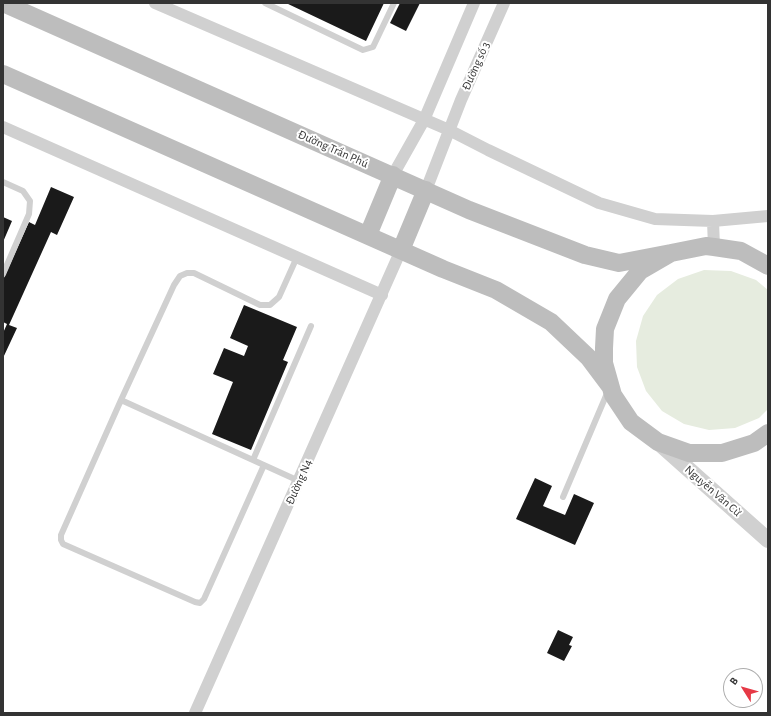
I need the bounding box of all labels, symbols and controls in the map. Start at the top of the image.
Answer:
street label: Đường số 3 [459,39,493,93]
street label: Đường Trần Phú [296,127,370,171]
street label: Đường N4 [283,457,315,507]
street label: Nguyễn Văn Cừ [682,462,744,520]
north arrow [723,668,763,708]
text: B [728,675,740,687]

